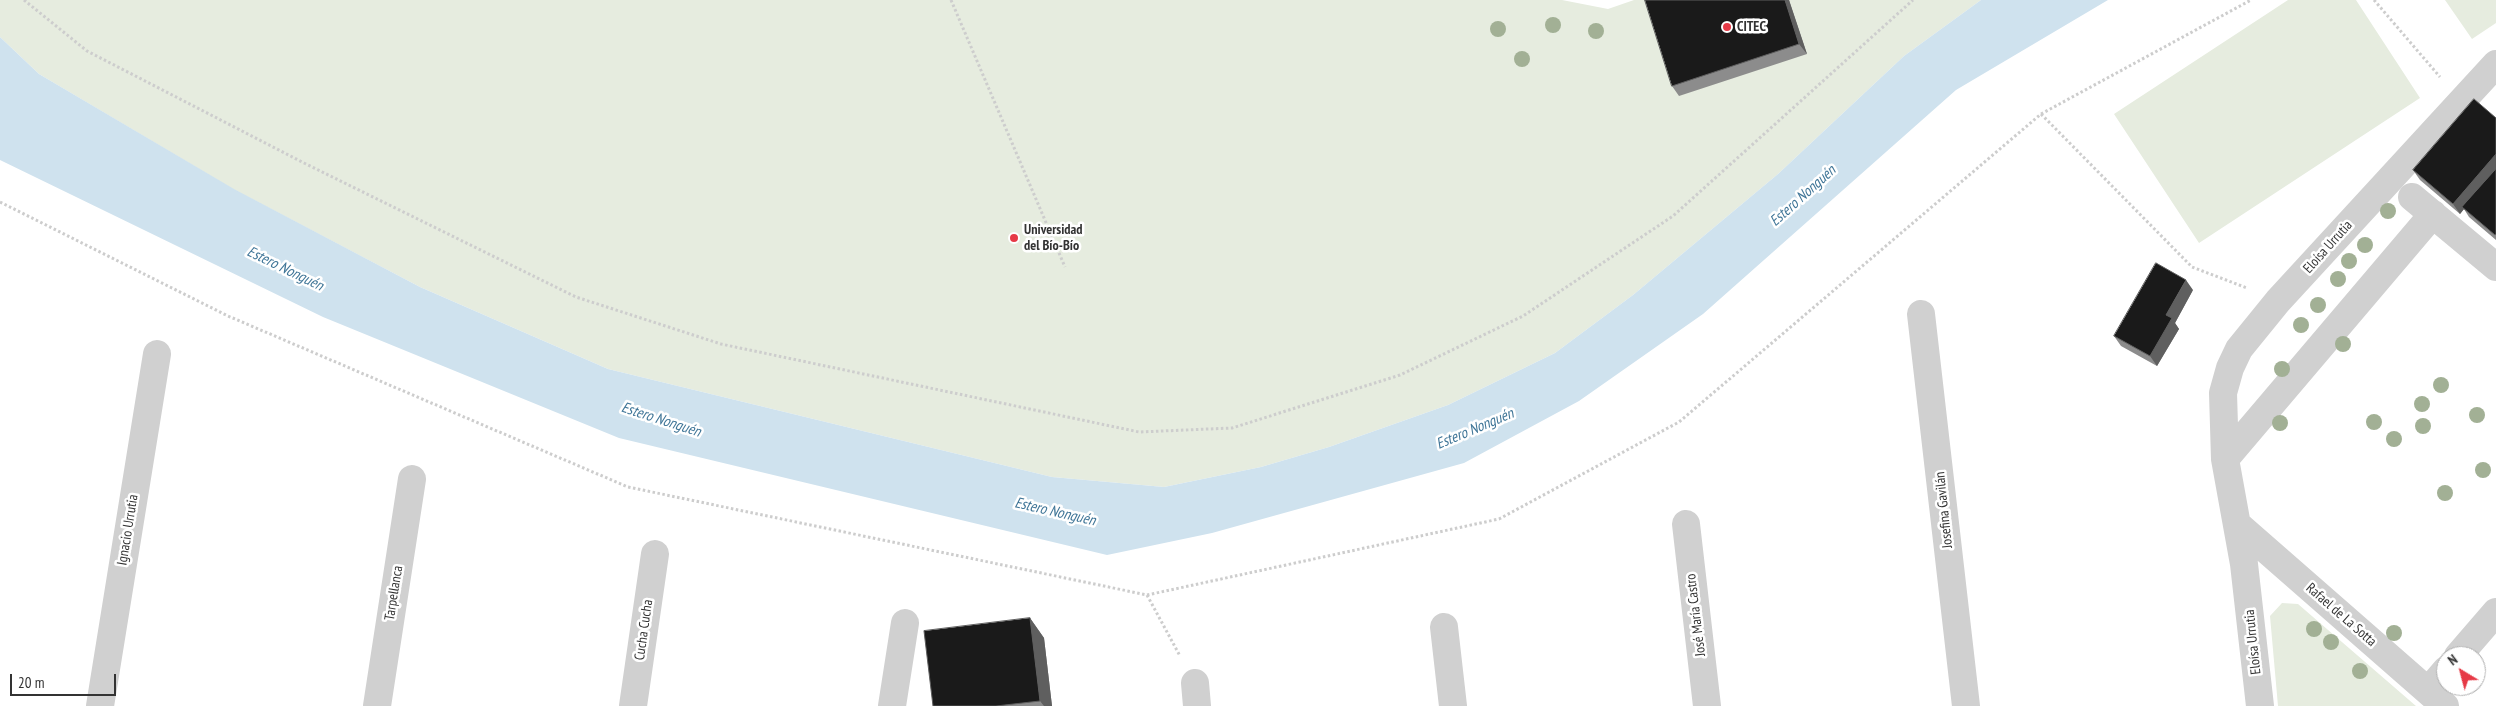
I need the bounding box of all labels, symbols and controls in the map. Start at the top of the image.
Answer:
place label: CITEC [1737,19,1766,35]
marker: CITEC [1721,21,1733,33]
water label: Estero Nonguén [1766,162,1840,230]
street label: Eloísa Urrutia [2300,217,2356,277]
place label: Universidad del Bío-Bío [1024,222,1083,254]
marker: Universidad del Bío-Bío [1008,232,1020,244]
water label: Estero Nonguén [244,243,326,295]
water label: Estero Nonguén [619,399,703,441]
water label: Estero Nonguén [1434,405,1516,453]
street label: Josefina Gavilán [1932,471,1956,549]
street label: Ignacio Urrutia [114,493,142,567]
water label: Estero Nonguén [1013,494,1097,530]
street label: Tarpellanca [381,564,407,622]
street label: José María Castro [1683,573,1709,657]
street label: Rafael de La Sotta [2302,580,2380,650]
street label: Cucha Cucha [631,599,657,661]
street label: Eloísa Urrutia [2241,609,2265,675]
north arrow [2436,646,2486,696]
text: N [2444,650,2461,669]
scale bar [12,664,119,696]
text: 20 m [18,673,44,692]

